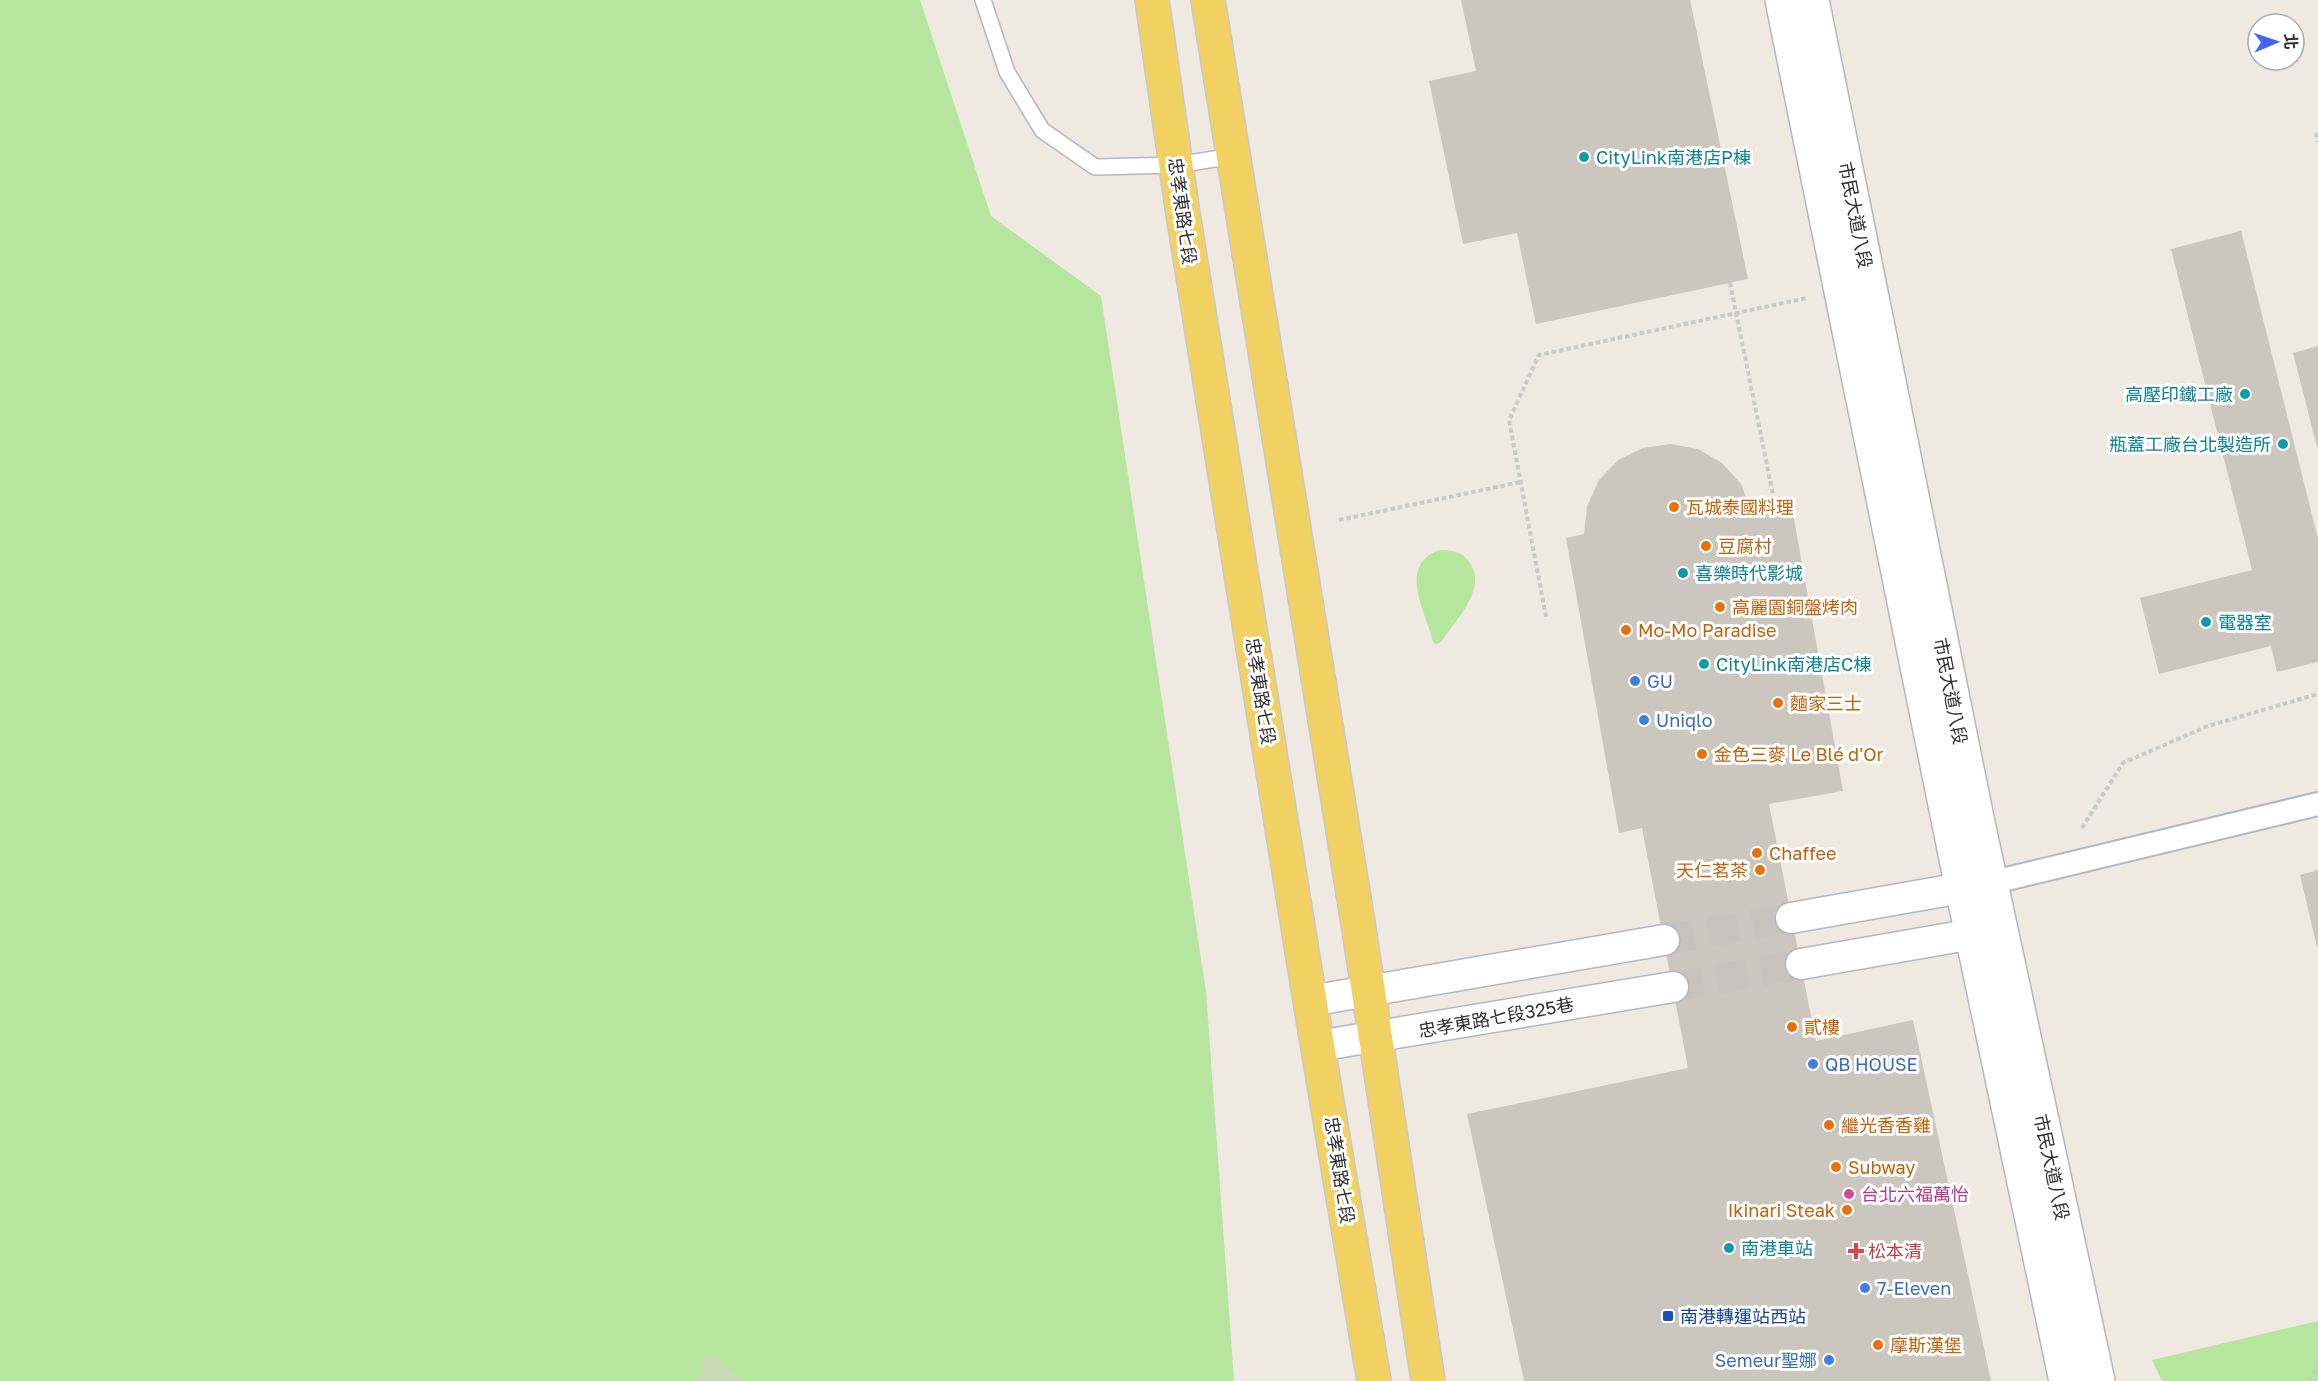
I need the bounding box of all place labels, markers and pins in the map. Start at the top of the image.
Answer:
place label: CityLink南港店P棟 [1596,146,1751,168]
marker: CityLink南港店P棟 [1577,150,1591,164]
place label: 高壓印鐵工廠 [2125,383,2233,405]
marker: 高壓印鐵工廠 [2238,387,2252,401]
place label: 瓶蓋工廠台北製造所 [2109,433,2271,455]
marker: 瓶蓋工廠台北製造所 [2276,437,2290,451]
place label: 瓦城泰國料理 [1686,496,1794,518]
marker: 瓦城泰國料理 [1667,500,1681,514]
place label: 豆腐村 [1718,535,1772,557]
marker: 豆腐村 [1699,539,1713,553]
place label: 喜樂時代影城 [1695,562,1803,584]
marker: 喜樂時代影城 [1676,566,1690,580]
place label: 高麗園銅盤烤肉 [1732,596,1858,618]
marker: 高麗園銅盤烤肉 [1713,600,1727,614]
place label: 電器室 [2218,611,2272,633]
marker: 電器室 [2199,615,2213,629]
place label: Mo-Mo Paradise [1638,619,1777,641]
marker: Mo-Mo Paradise [1619,623,1633,637]
place label: CityLink南港店C棟 [1716,653,1871,675]
marker: CityLink南港店C棟 [1697,657,1711,671]
place label: GU [1647,670,1673,692]
marker: GU [1628,674,1642,688]
place label: 麵家三士 [1790,692,1862,714]
marker: 麵家三士 [1771,696,1785,710]
place label: Uniqlo [1656,709,1712,731]
marker: Uniqlo [1637,713,1651,727]
place label: 金色三麥 Le Blé d'Or [1714,743,1883,765]
marker: 金色三麥 Le Blé d'Or [1695,747,1709,761]
place label: Chaffee [1769,842,1837,864]
marker: Chaffee [1750,846,1764,860]
place label: 天仁茗茶 [1676,859,1748,881]
marker: 天仁茗茶 [1753,863,1767,877]
place label: 貳樓 [1804,1016,1840,1038]
marker: 貳樓 [1785,1020,1799,1034]
place label: QB HOUSE [1825,1053,1918,1075]
marker: QB HOUSE [1806,1057,1820,1071]
place label: 繼光香香雞 [1841,1114,1931,1136]
marker: 繼光香香雞 [1822,1118,1836,1132]
place label: Subway [1848,1156,1915,1178]
marker: Subway [1829,1160,1843,1174]
place label: 台北六福萬怡 [1861,1183,1969,1205]
marker: 台北六福萬怡 [1842,1187,1856,1201]
place label: Ikinari Steak [1728,1199,1835,1221]
marker: Ikinari Steak [1840,1203,1854,1217]
place label: 南港車站 [1741,1237,1813,1259]
place label: 松本清 [1868,1240,1922,1262]
marker: 南港車站 [1722,1241,1736,1255]
marker: 松本清 [1849,1244,1863,1258]
place label: 7-Eleven [1877,1277,1951,1299]
marker: 7-Eleven [1858,1281,1872,1295]
place label: 南港轉運站西站 [1680,1305,1806,1327]
marker: 南港轉運站西站 [1661,1309,1675,1323]
place label: 摩斯漢堡 [1890,1334,1962,1356]
marker: 摩斯漢堡 [1871,1338,1885,1352]
place label: Semeur聖娜 [1715,1349,1817,1371]
marker: Semeur聖娜 [1822,1353,1836,1367]

